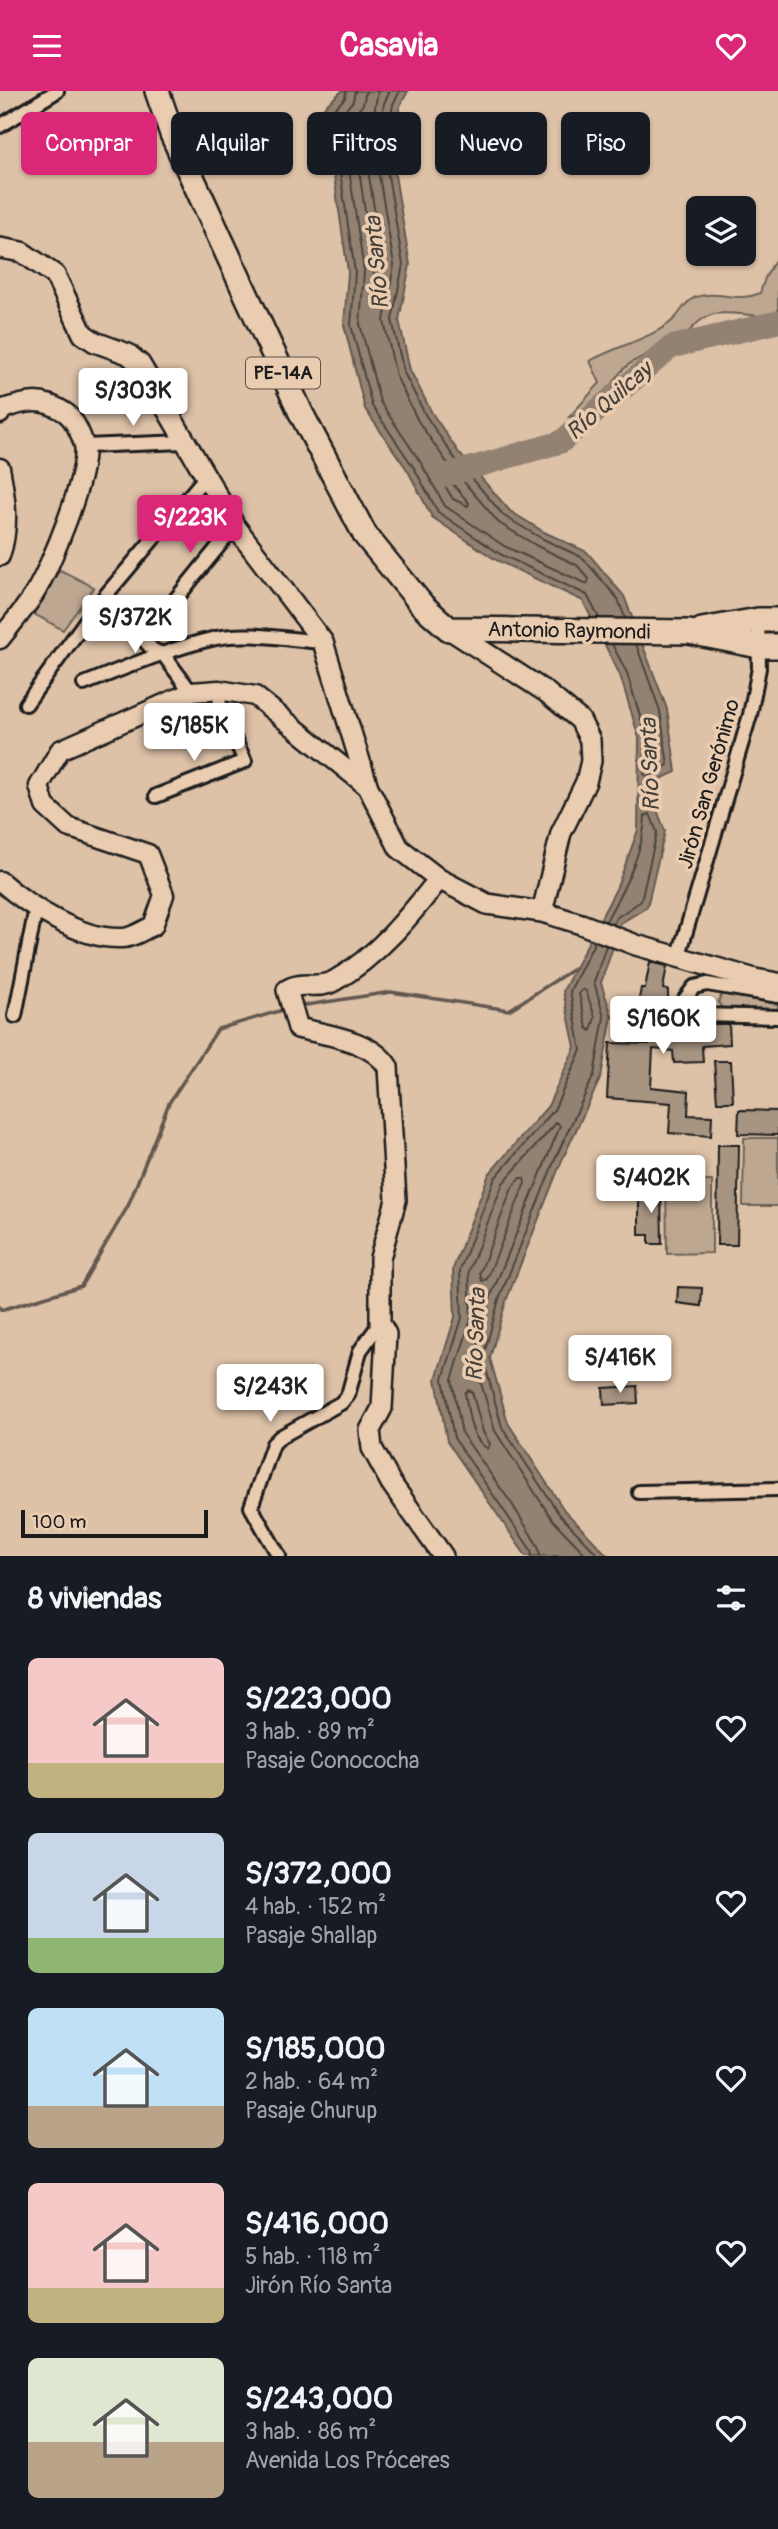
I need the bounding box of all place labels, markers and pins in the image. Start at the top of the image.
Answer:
pin: S/303K [76,369,190,428]
pin: S/223K [133,496,247,555]
pin: S/372K [78,595,192,655]
pin: S/185K [137,703,251,763]
pin: S/160K [606,997,720,1056]
pin: S/402K [594,1155,708,1215]
pin: S/416K [563,1335,677,1395]
pin: S/243K [213,1365,327,1424]

